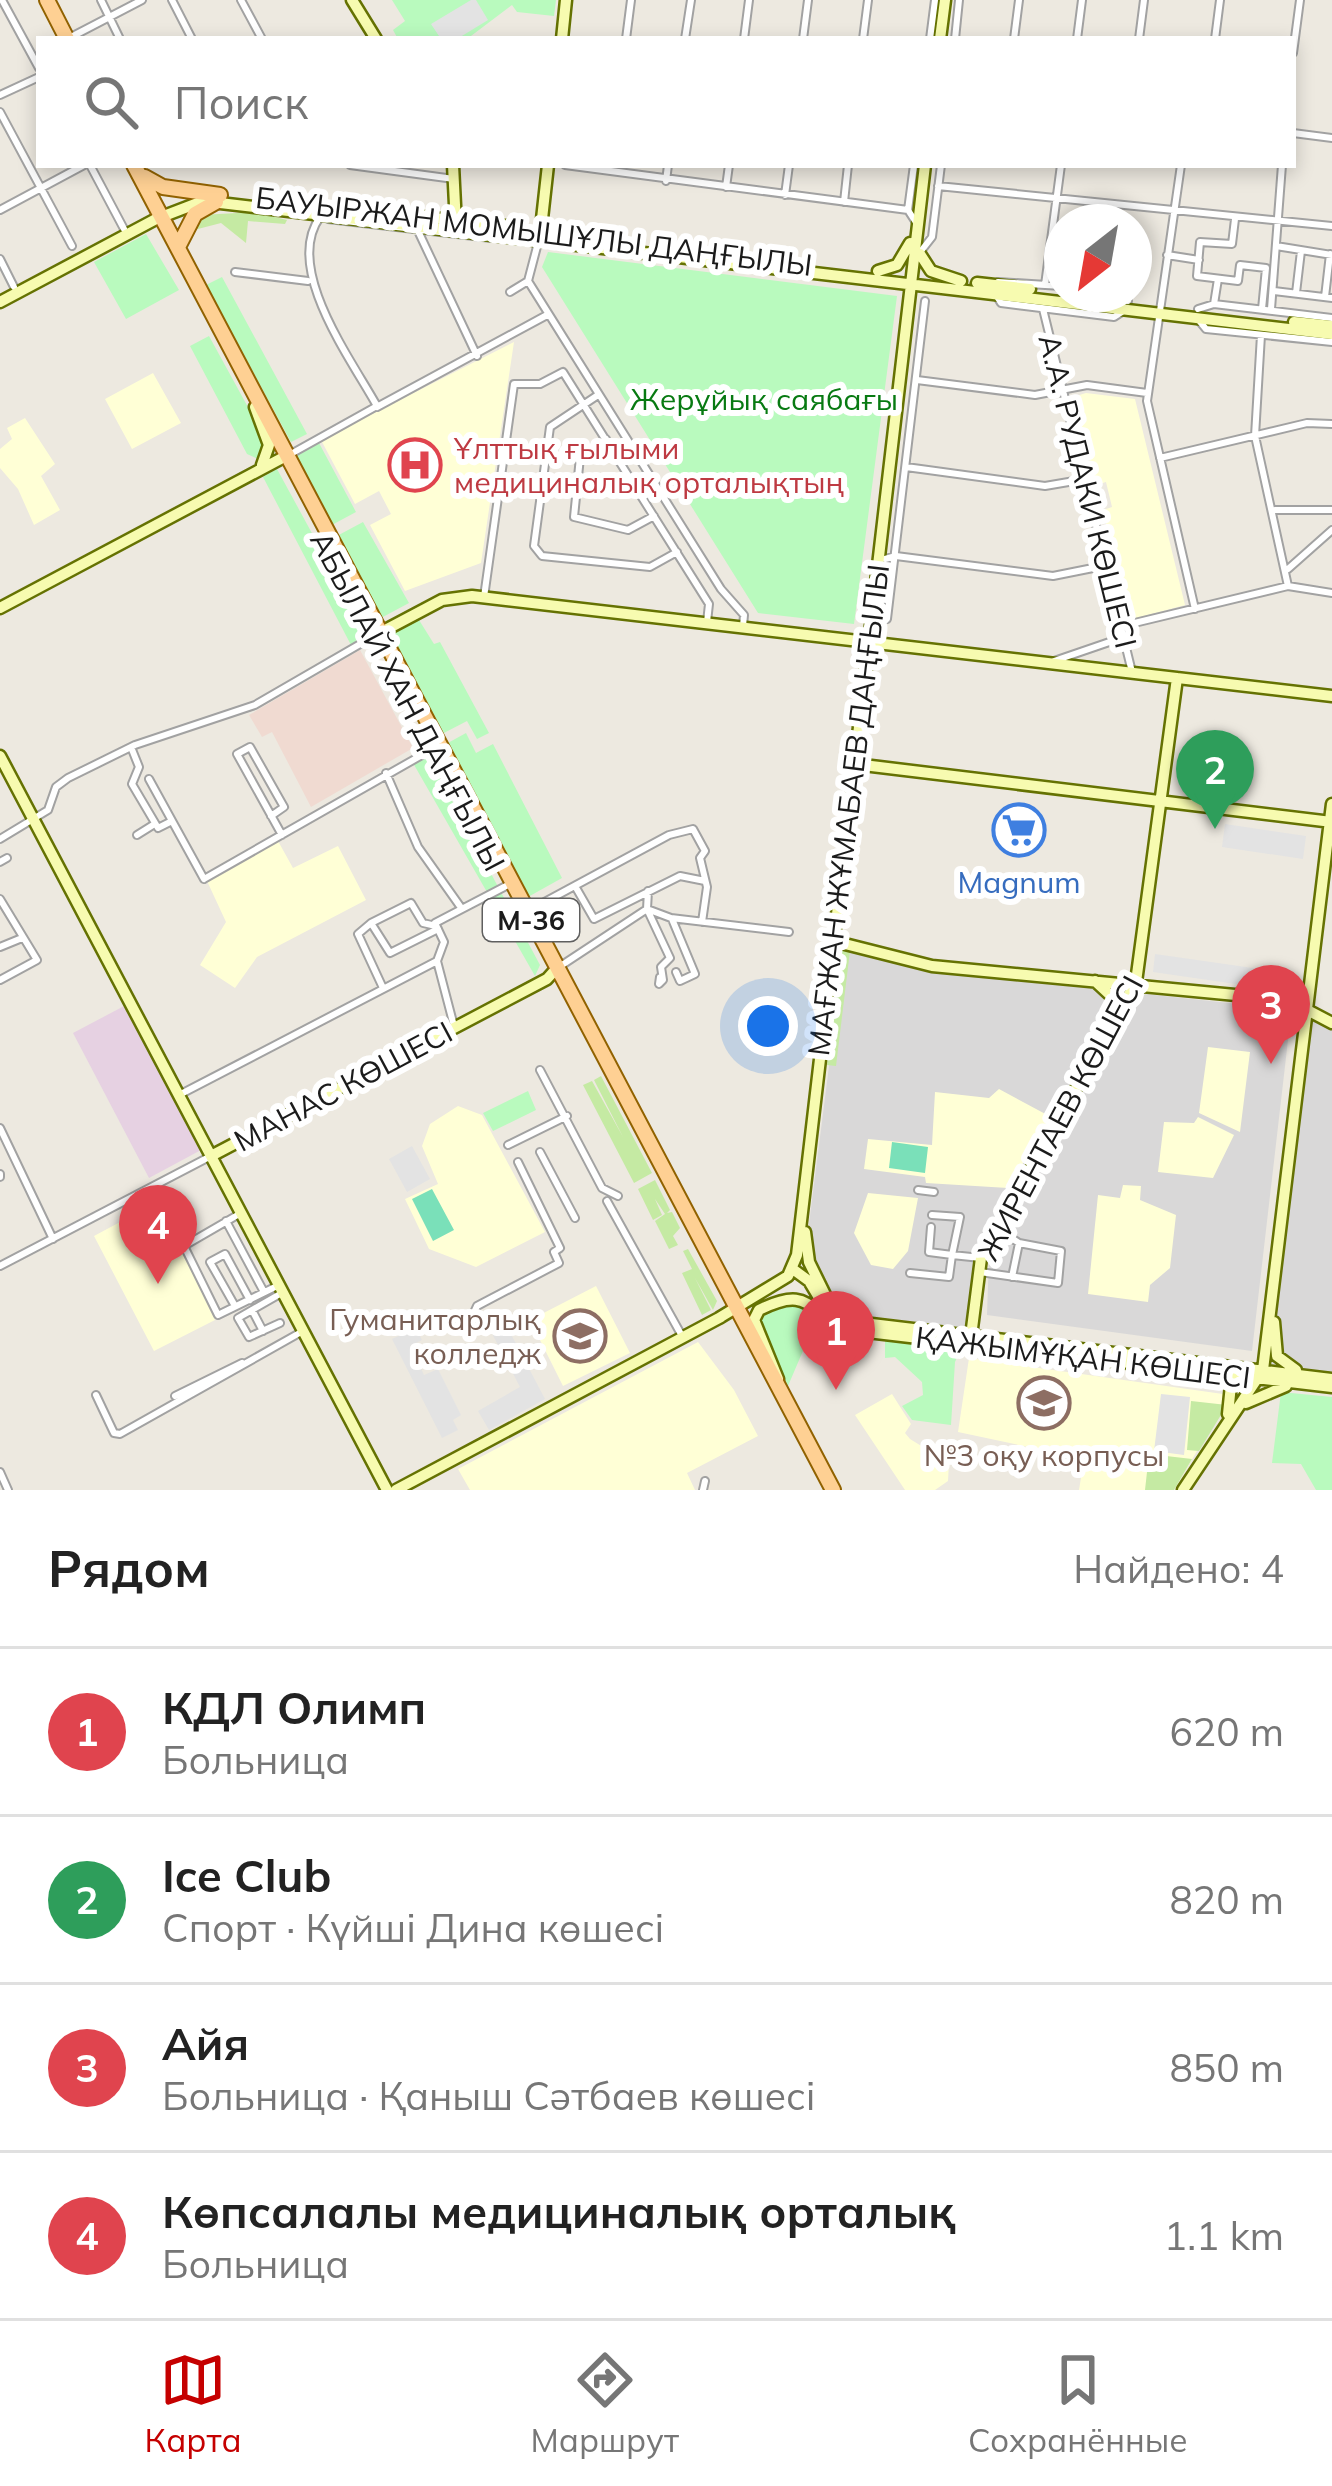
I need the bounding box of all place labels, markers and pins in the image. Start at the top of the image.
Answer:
place label: Ұлттық ғылыми медициналық орталықтың [453,429,844,501]
hospital icon: Ұлттық ғылыми медициналық орталықтың [387,437,443,493]
pin: 2 [1176,730,1254,829]
supermarket icon: Magnum [991,802,1047,858]
place label: Magnum [957,863,1081,901]
pin: 3 [1232,965,1310,1064]
pin: 4 [119,1185,197,1284]
pin: 1 [797,1291,875,1390]
place label: Гуманитарлық колледж [329,1300,542,1372]
school or university icon: Гуманитарлық колледж [552,1308,608,1364]
school or university icon: №3 оқу корпусы [1016,1375,1072,1431]
place label: №3 оқу корпусы [924,1436,1164,1474]

